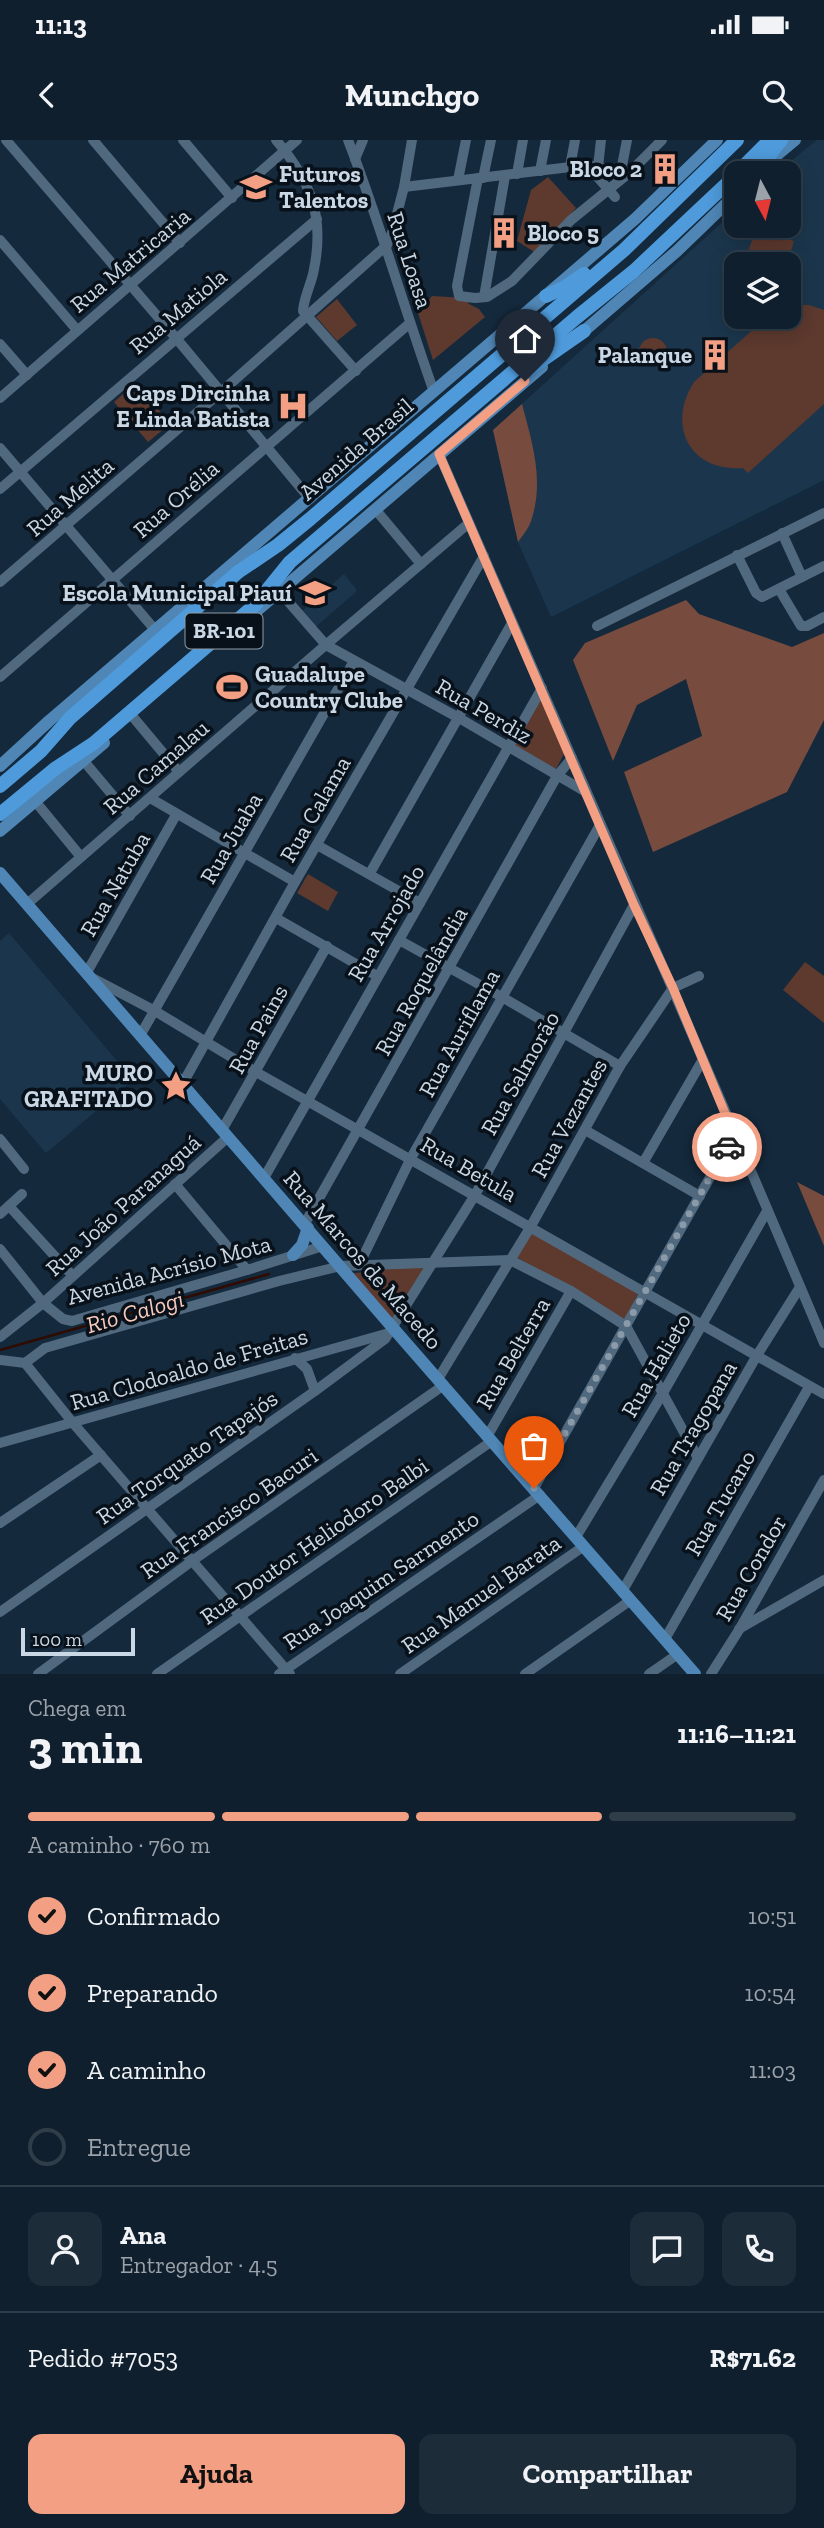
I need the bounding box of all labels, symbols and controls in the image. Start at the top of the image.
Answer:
text: 11:13 [35,9,87,41]
icon: back [28,76,66,114]
text: Munchgo [345,76,479,114]
icon: search [758,76,796,114]
building icon: Bloco 2 [648,152,682,186]
place label: Bloco 2 [570,155,642,183]
place label: Futuros Talentos [279,160,368,214]
north arrow [724,161,802,238]
map controls [724,161,801,329]
school or university icon: Futuros Talentos [239,170,273,204]
street label: Rua Matricaria [64,202,196,318]
street label: Rua Loasa [381,208,439,312]
building icon: Bloco 5 [487,216,521,250]
place label: Bloco 5 [527,219,599,247]
button: layers [724,252,801,329]
street label: Rua Matiola [124,262,232,360]
pin [495,309,555,381]
icon: home [506,320,544,358]
building icon: Palanque [698,338,732,372]
place label: Palanque [598,341,692,369]
place label: Caps Dircinha E Linda Batista [116,379,270,433]
hospital icon: Caps Dircinha E Linda Batista [276,389,310,423]
street label: Avenida Brasil [293,392,419,506]
street label: Rua Melita [21,452,119,542]
street label: Rua Orélia [127,454,225,544]
school or university icon: Escola Municipal Piauí [298,576,332,610]
place label: Escola Municipal Piauí [62,579,292,607]
road number: BR-101 [186,614,262,648]
place label: Guadalupe Country Clube [255,660,403,714]
sports icon: Guadalupe Country Clube [215,670,249,704]
street label: Rua Perdiz [431,672,537,750]
street label: Rua Camalau [98,714,214,820]
street label: Rua Calama [273,751,357,867]
street label: Rua Juaba [194,788,268,888]
street label: Rua Natuba [74,827,156,941]
street label: Rua Arrojado [341,860,431,986]
street label: Rua Roquelândia [369,902,473,1060]
street label: Rua Auriflama [412,964,506,1102]
street label: Rua Pains [222,980,294,1078]
street label: Rua Salmorão [475,1006,565,1140]
street label: Rua Vazantes [525,1054,613,1182]
place label: MURO GRAFITADO [24,1059,153,1113]
place icon: MURO GRAFITADO [159,1069,193,1103]
courier [692,1112,762,1182]
street label: Rua João Paranaguá [40,1128,206,1282]
icon: car [708,1128,746,1166]
street label: Rua Betula [416,1130,522,1208]
street label: Rua Marcos de Macedo [278,1165,448,1355]
street label: Avenida Acrísio Mota [64,1229,274,1311]
water label: Rio Calogi [83,1284,187,1339]
street label: Rua Belterra [470,1292,556,1414]
street label: Rua Halieto [615,1308,697,1422]
street label: Rua Clodoaldo de Freitas [67,1322,311,1416]
street label: Rua Tragopana [643,1356,743,1500]
street label: Rua Torquato Tapajós [91,1384,283,1530]
pin [504,1416,564,1488]
icon: bag [515,1427,553,1465]
street label: Rua Francisco Bacuri [135,1441,323,1585]
street label: Rua Tucano [679,1445,761,1561]
street label: Rua Doutor Heliodoro Balbi [195,1451,433,1631]
street label: Rua Joaquim Sarmento [278,1504,484,1656]
street label: Rua Condor [710,1510,792,1626]
street label: Rua Manuel Barata [396,1529,566,1659]
scale bar [21,1625,135,1657]
text: 100 m [32,1628,82,1651]
text: Chega em [28,1694,126,1722]
text: 11:16–11:21 [677,1718,796,1750]
text: 3 min [28,1720,142,1775]
text: A caminho · 760 m [28,1831,210,1859]
icon: check [28,1897,66,1935]
text: Confirmado [87,1900,220,1932]
text: 10:51 [748,1902,796,1930]
icon: check [28,1974,66,2012]
text: Preparando [87,1977,218,2009]
text: 10:54 [745,1979,796,2007]
icon: check [28,2051,66,2089]
text: A caminho [87,2054,206,2086]
text: 11:03 [749,2056,796,2084]
text: Entregue [87,2131,191,2163]
button: person [28,2212,102,2286]
button: chat [630,2212,704,2286]
button: phone [722,2212,796,2286]
text: Ana [120,2219,166,2251]
text: Entregador · 4.5 [120,2251,278,2279]
text: Pedido #7053 [28,2342,178,2374]
text: R$71.62 [710,2342,796,2374]
button: Ajuda [28,2434,405,2514]
button: Compartilhar [419,2434,796,2514]

